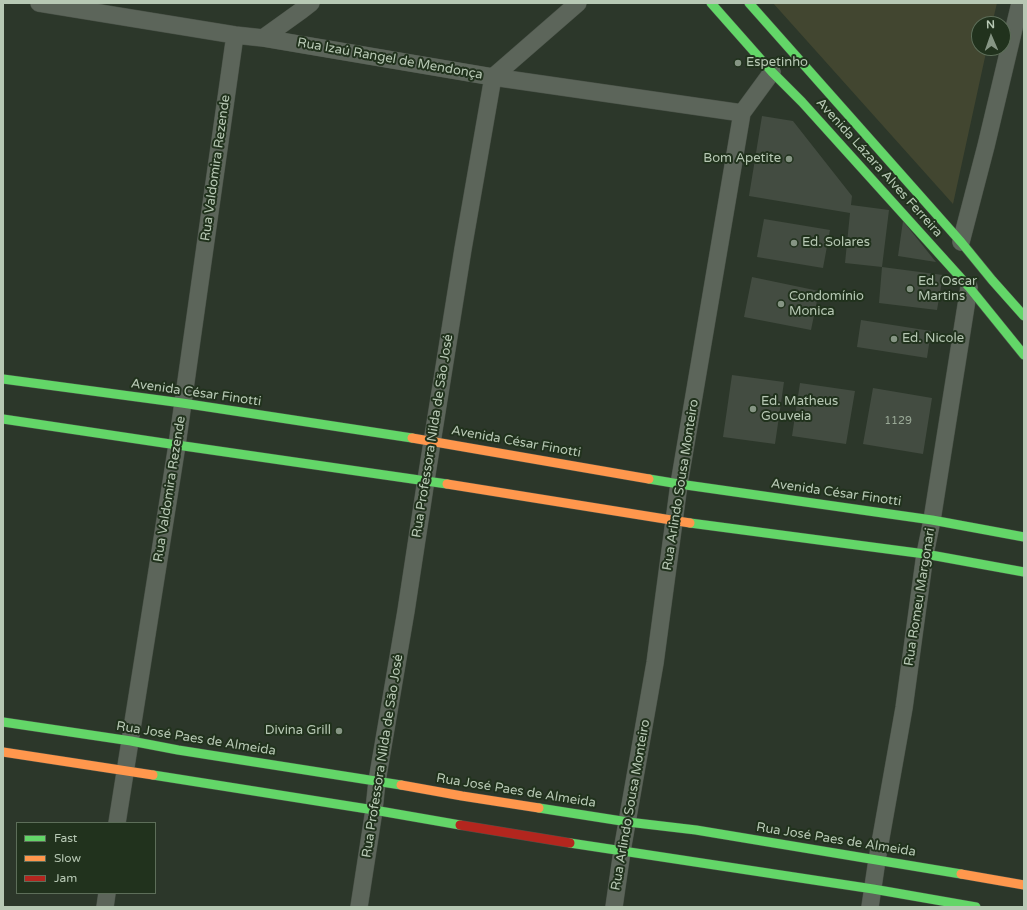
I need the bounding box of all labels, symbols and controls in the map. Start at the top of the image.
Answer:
north arrow [971,16,1011,56]
text: N [986,18,995,31]
street label: Rua Izaú Rangel de Mendonça [296,35,484,83]
place label: Espetinho [746,55,808,71]
marker: Espetinho [733,58,743,68]
street label: Rua Valdomira Rezende [198,94,234,242]
street label: Avenida Lázara Alves Ferreira [812,95,946,241]
place label: Bom Apetite [703,151,781,167]
marker: Bom Apetite [784,154,794,164]
place label: Ed. Solares [802,235,870,251]
marker: Ed. Solares [789,238,799,248]
place label: Ed. Oscar Martins [918,274,977,305]
marker: Ed. Oscar Martins [905,284,915,294]
place label: Condomínio Monica [789,289,864,320]
marker: Condomínio Monica [776,299,786,309]
place label: Ed. Nicole [902,331,964,347]
street label: Rua Professora Nilda de São José [409,333,457,539]
marker: Ed. Nicole [889,334,899,344]
street label: Avenida César Finotti [130,376,262,410]
place label: Ed. Matheus Gouveia [761,394,838,425]
street label: Rua Arlindo Sousa Monteiro [660,398,702,572]
marker: Ed. Matheus Gouveia [748,404,758,414]
house number: 1129 [884,414,912,428]
street label: Rua Valdomira Rezende [151,415,189,563]
street label: Avenida César Finotti [450,423,582,461]
street label: Avenida César Finotti [770,476,902,510]
street label: Rua Romeu Margonari [901,527,939,667]
street label: Rua Professora Nilda de São José [359,653,407,859]
street label: Rua Arlindo Sousa Monteiro [608,718,654,892]
street label: Rua José Paes de Almeida [115,719,277,759]
place label: Divina Grill [265,723,331,739]
marker: Divina Grill [334,726,344,736]
street label: Rua José Paes de Almeida [435,771,597,811]
street label: Rua José Paes de Almeida [755,820,917,860]
legend [16,822,156,894]
text: Fast [54,831,77,845]
text: Slow [54,851,81,865]
text: Jam [54,871,77,885]

